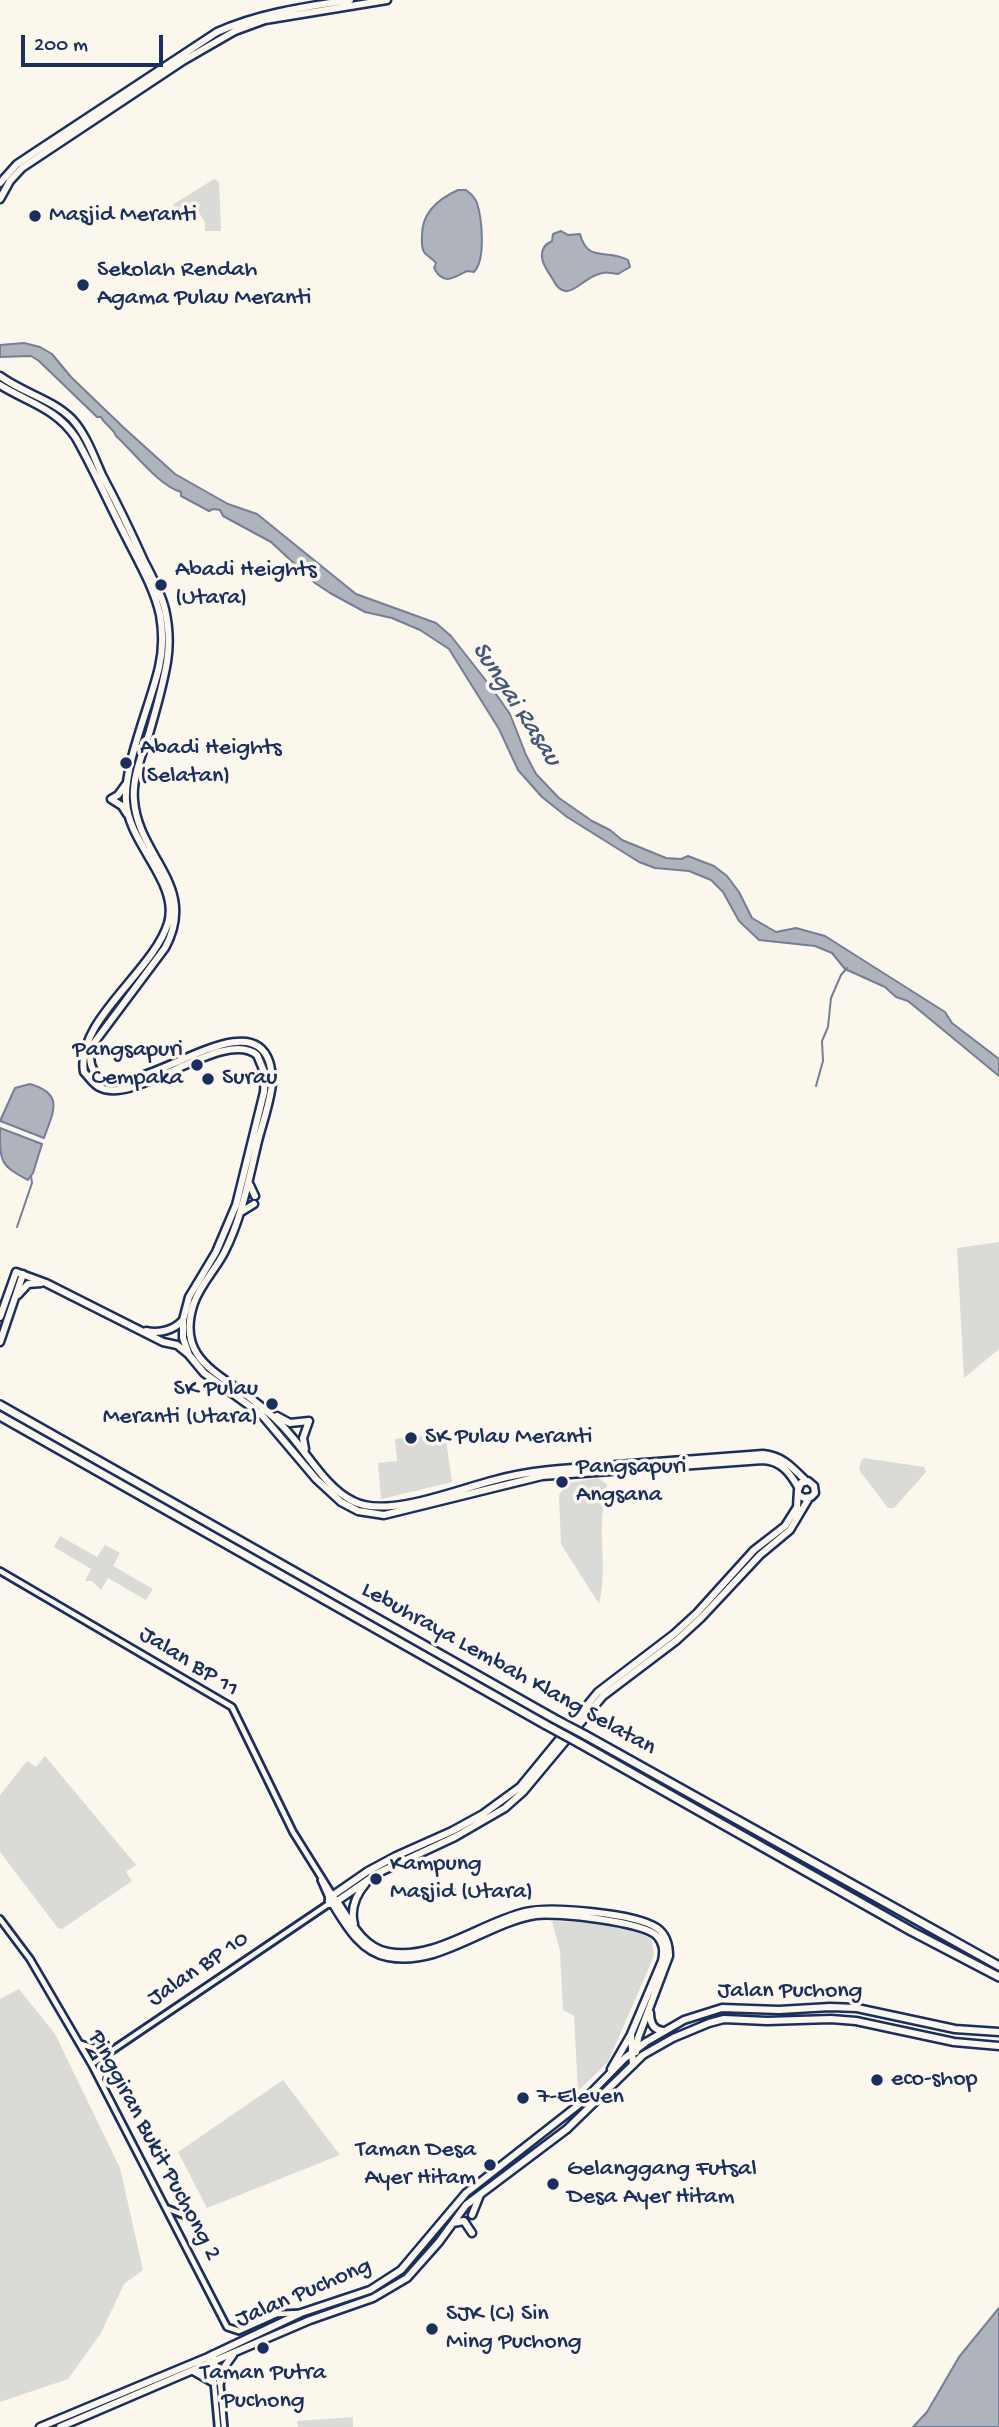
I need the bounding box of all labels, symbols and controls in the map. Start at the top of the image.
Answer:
scale bar [24,21,166,65]
text: 200 m [34,34,88,59]
place label: Masjid Meranti [49,202,197,230]
marker: Masjid Meranti [27,208,43,224]
place label: Sekolah Rendah Agama Pulau Meranti [97,257,312,313]
marker: Sekolah Rendah Agama Pulau Meranti [75,277,91,293]
place label: Abadi Heights (Utara) [175,557,317,613]
marker: Abadi Heights (Utara) [153,577,169,593]
water label: Sungai Rasau [463,637,567,773]
place label: Abadi Heights (Selatan) [140,735,282,791]
marker: Abadi Heights (Selatan) [118,755,134,771]
place label: Pangsapuri Cempaka [72,1037,183,1093]
marker: Pangsapuri Cempaka [189,1057,205,1073]
place label: Surau [222,1065,277,1093]
marker: Surau [200,1071,216,1087]
place label: SK Pulau Meranti (Utara) [103,1376,258,1432]
marker: SK Pulau Meranti (Utara) [264,1396,280,1412]
place label: SK Pulau Meranti [425,1424,592,1452]
marker: SK Pulau Meranti [403,1430,419,1446]
place label: Pangsapuri Angsana [576,1454,687,1510]
marker: Pangsapuri Angsana [554,1474,570,1490]
street label: Lebuhraya Lembah Klang Selatan [356,1577,660,1763]
street label: Jalan BP 11 [133,1621,243,1705]
place label: Kampung Masjid (Utara) [390,1851,533,1907]
marker: Kampung Masjid (Utara) [368,1871,384,1887]
street label: Jalan BP 10 [143,1926,255,2014]
street label: Jalan Puchong [718,1978,862,2006]
street label: Pinggiran Bukit Puchong 2 [80,2026,226,2266]
place label: eco-shop [891,2066,978,2094]
marker: eco-shop [869,2072,885,2088]
place label: 7-Eleven [537,2084,624,2112]
marker: 7-Eleven [515,2090,531,2106]
place label: Taman Desa Ayer Hitam [356,2137,476,2193]
place label: Gelanggang Futsal Desa Ayer Hitam [567,2156,757,2212]
marker: Taman Desa Ayer Hitam [482,2157,498,2173]
marker: Gelanggang Futsal Desa Ayer Hitam [545,2176,561,2192]
street label: Jalan Puchong [232,2252,376,2336]
place label: SJK (C) Sin Ming Puchong [446,2301,582,2357]
marker: SJK (C) Sin Ming Puchong [424,2321,440,2337]
marker: Taman Putra Puchong [255,2340,271,2356]
place label: Taman Putra Puchong [200,2360,326,2416]

